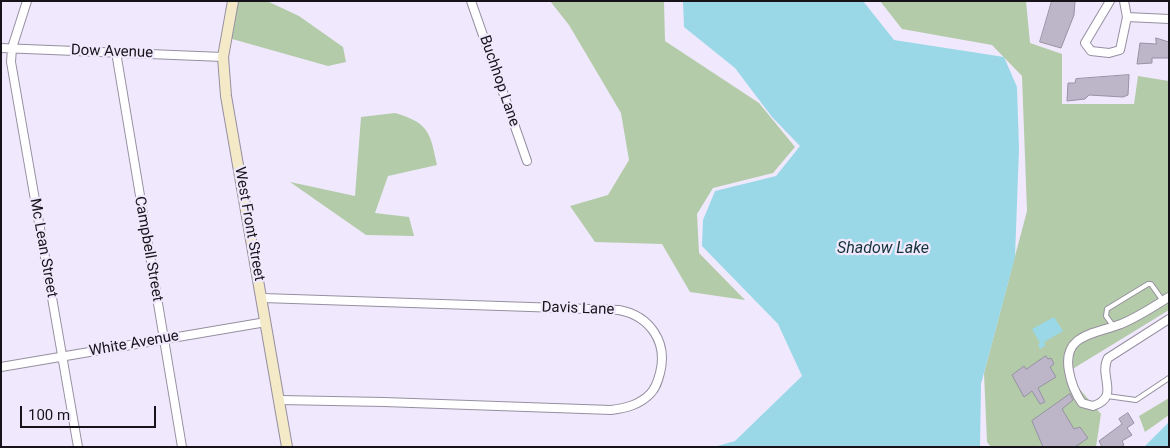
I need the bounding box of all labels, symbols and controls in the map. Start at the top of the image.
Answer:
street label: Buchhop Lane [475,33,523,129]
street label: Dow Avenue [70,42,154,62]
street label: West Front Street [230,166,268,282]
street label: Campbell Street [130,195,166,303]
street label: Mc Lean Street [25,197,61,299]
water label: Shadow Lake [837,239,929,259]
street label: Davis Lane [541,299,615,319]
street label: White Avenue [88,327,180,361]
scale bar [22,396,159,428]
text: 100 m [28,406,70,424]

